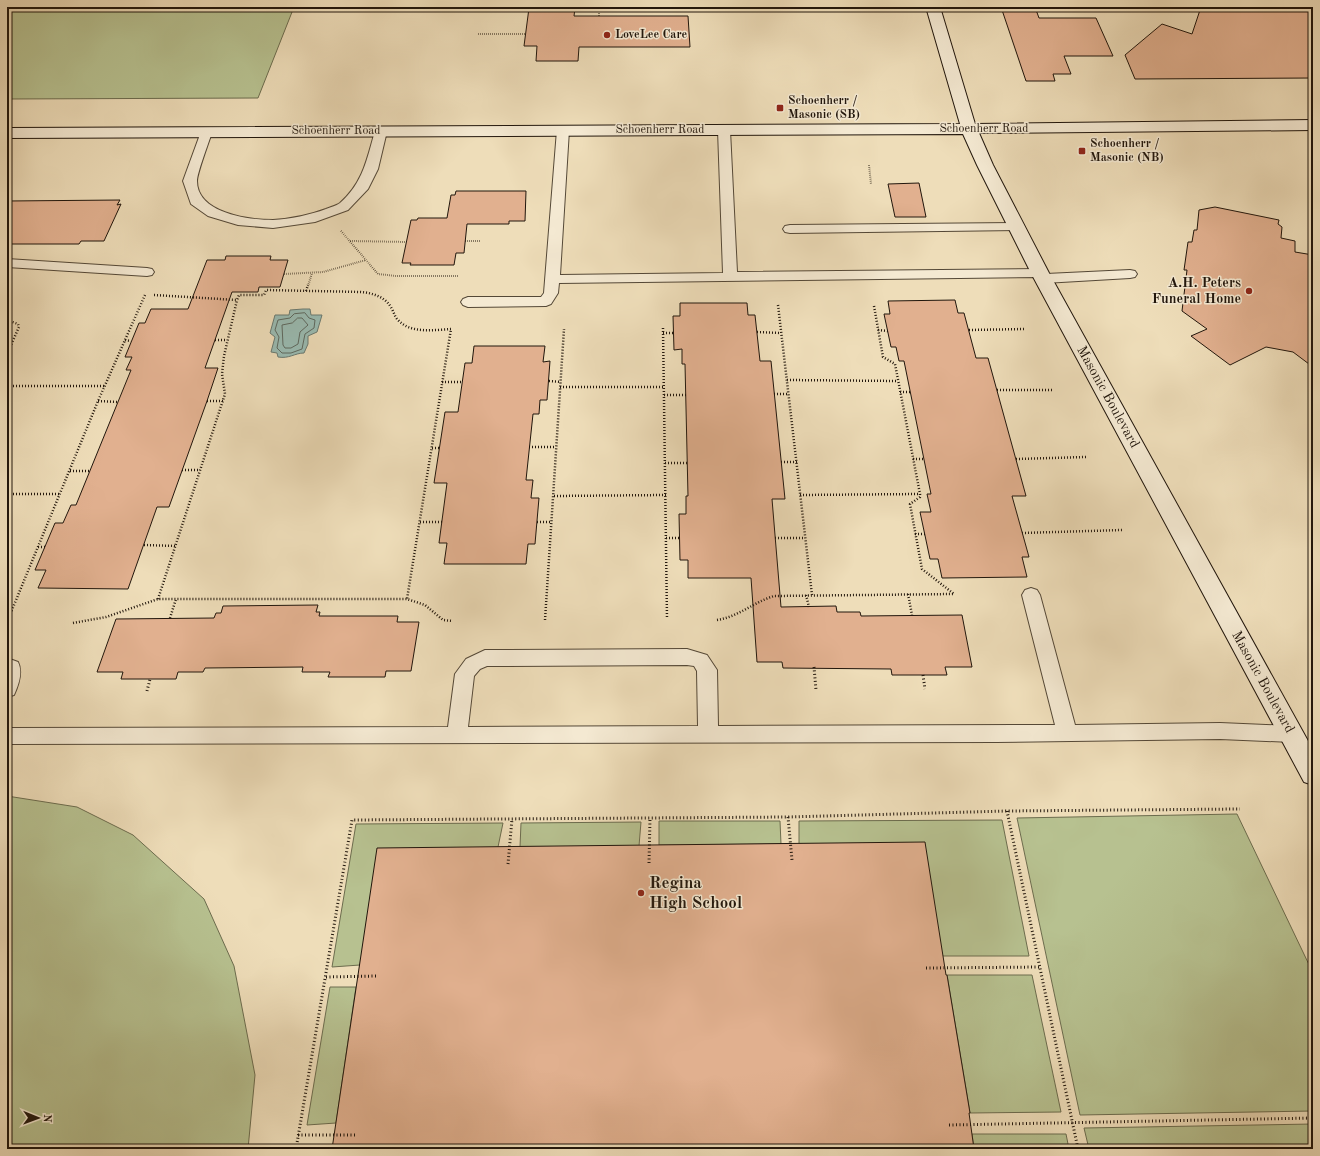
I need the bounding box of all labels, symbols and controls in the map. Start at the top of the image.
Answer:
place label: LoveLee Care [615,29,688,41]
marker: LoveLee Care [602,30,612,40]
place label: Schoenherr / Masonic (SB) [788,95,860,121]
marker: Schoenherr / Masonic (SB) [775,103,785,113]
street label: Schoenherr Road [939,123,1029,135]
street label: Schoenherr Road [615,124,705,136]
street label: Schoenherr Road [291,125,381,137]
place label: Schoenherr / Masonic (NB) [1090,138,1164,164]
marker: Schoenherr / Masonic (NB) [1077,146,1087,156]
place label: A.H. Peters Funeral Home [1152,276,1241,306]
marker: A.H. Peters Funeral Home [1244,286,1254,296]
street label: Masonic Boulevard [1074,344,1142,450]
street label: Masonic Boulevard [1229,629,1297,735]
place label: Regina High School [649,875,742,912]
marker: Regina High School [636,888,646,898]
north arrow [18,1098,58,1138]
text: N [41,1114,52,1123]

